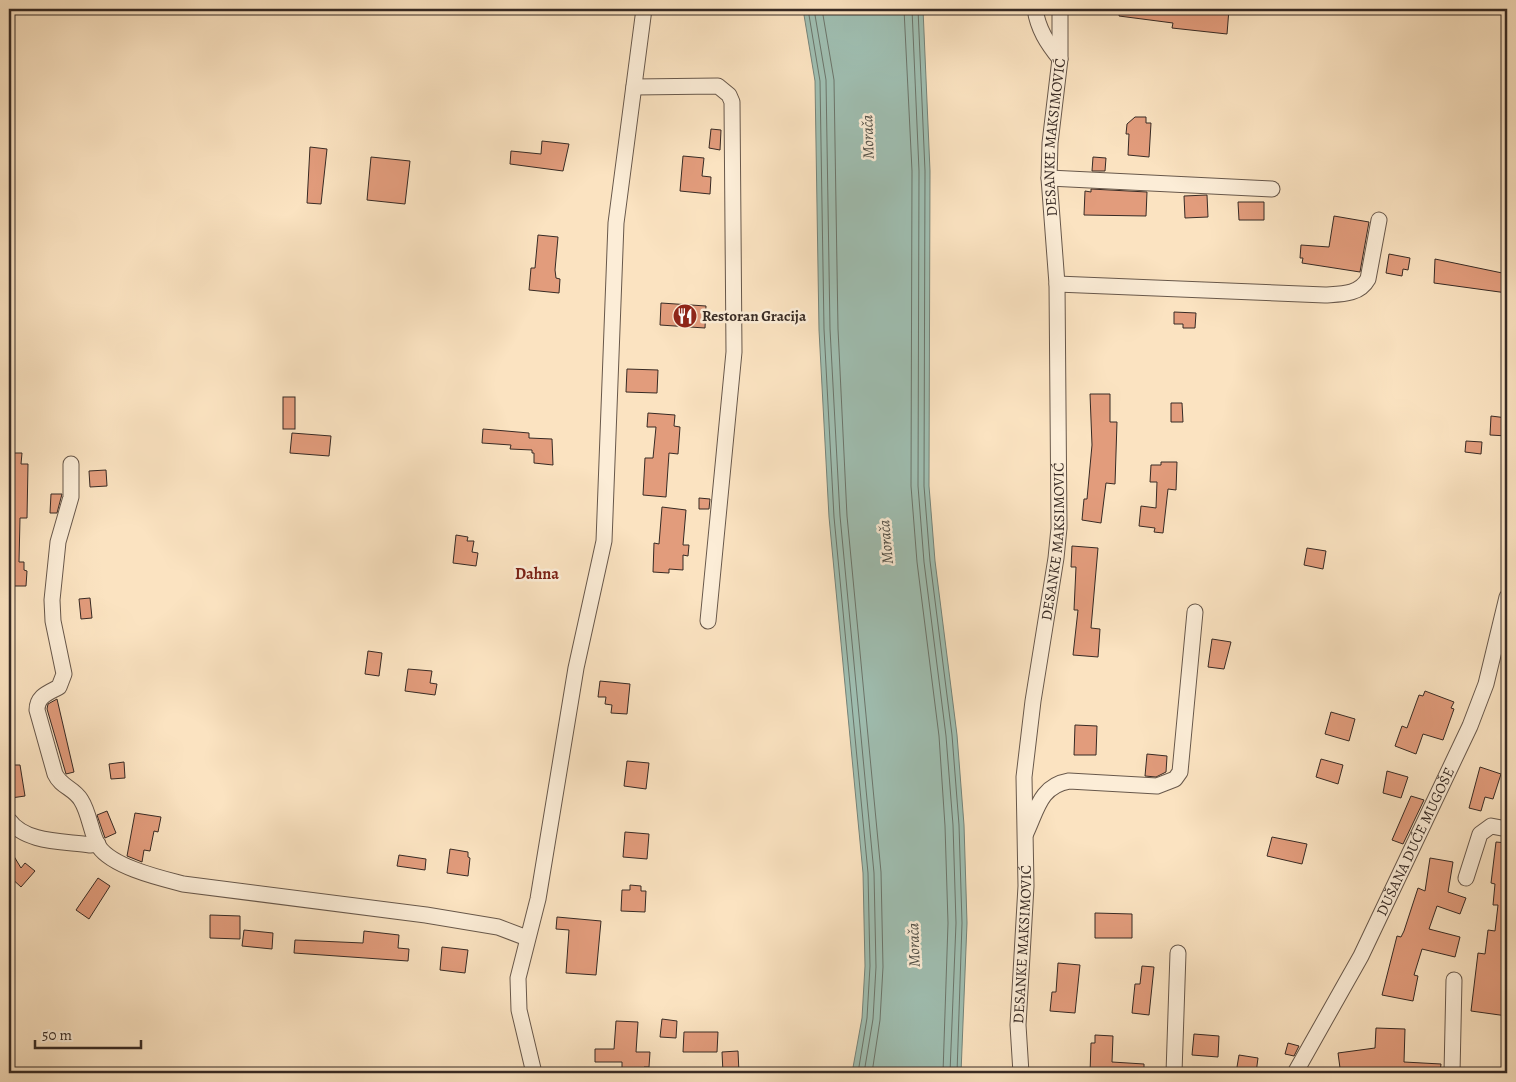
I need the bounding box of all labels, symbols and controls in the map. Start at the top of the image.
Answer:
street label: DESANKE MAKSIMOVIĆ [1039,57,1070,217]
water label: Morača [856,114,880,160]
restaurant icon: Restoran Gracija [672,303,698,329]
place label: Restoran Gracija [702,306,807,326]
street label: DESANKE MAKSIMOVIĆ [1036,462,1069,622]
water label: Morača [873,518,899,565]
district label: Dahna [515,563,559,585]
street label: DUŠANA DUĆE MUGOŠE [1372,764,1459,919]
street label: DESANKE MAKSIMOVIĆ [1008,865,1036,1024]
water label: Morača [902,922,926,968]
scale bar [35,1017,141,1049]
text: 50 m [42,1025,72,1045]

